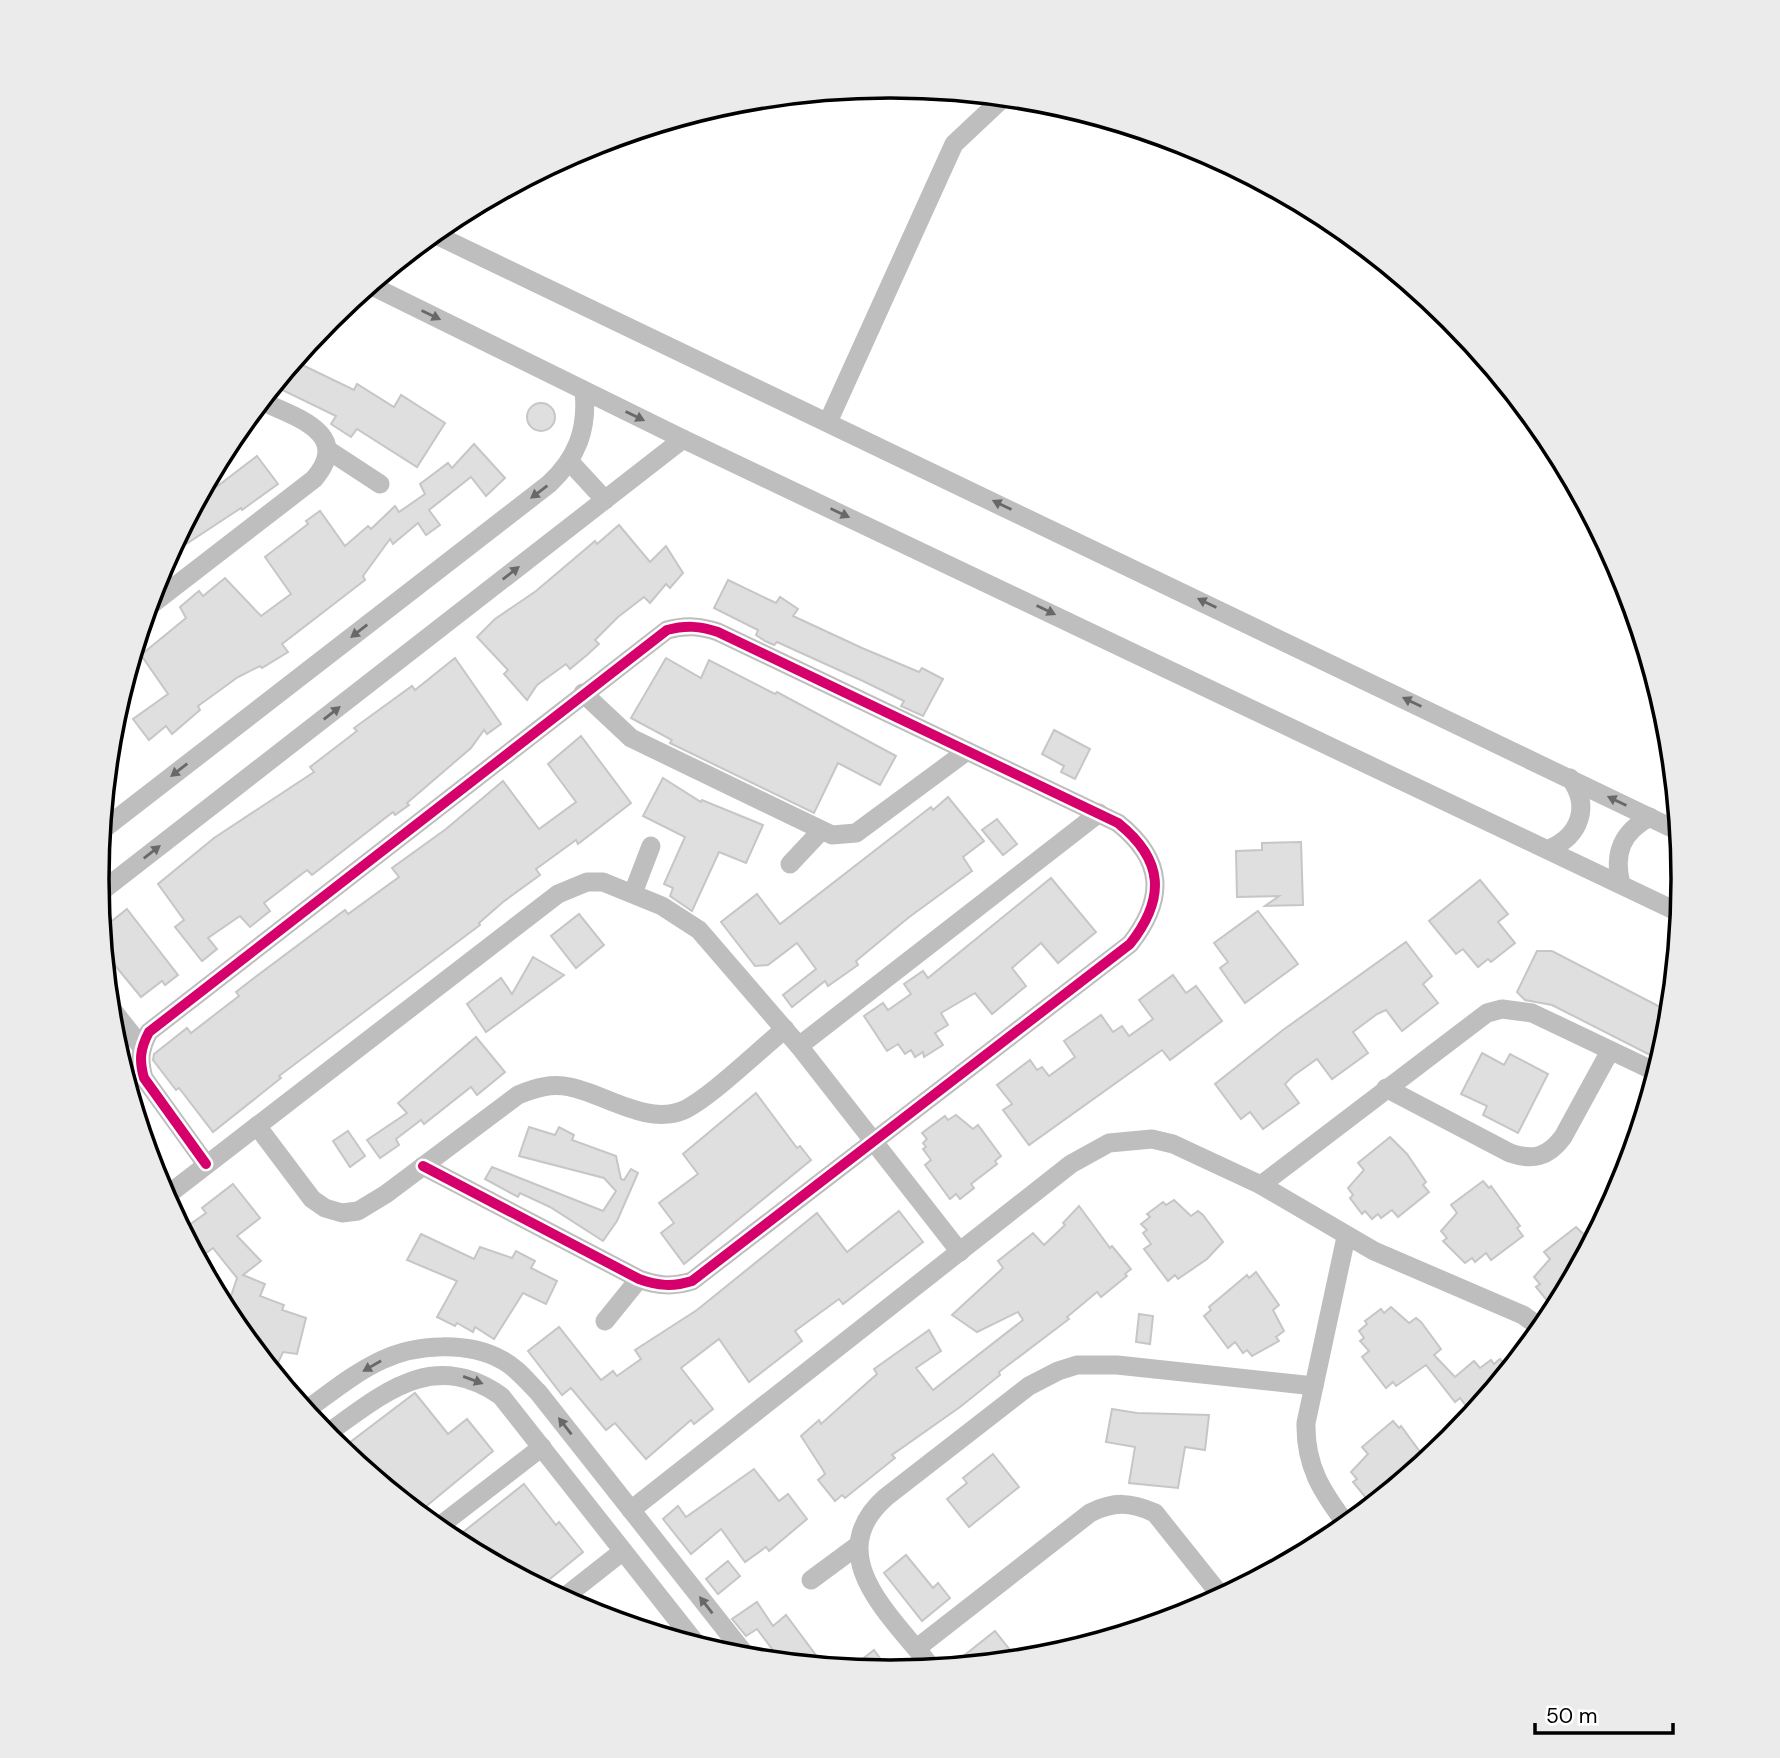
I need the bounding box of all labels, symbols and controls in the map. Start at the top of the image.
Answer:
one-way arrow [421,310,441,321]
one-way arrow [625,410,645,421]
one-way arrow [530,484,548,498]
one-way arrow [992,499,1012,511]
one-way arrow [830,508,851,519]
one-way arrow [502,565,520,580]
one-way arrow [1197,598,1217,609]
one-way arrow [1036,604,1056,616]
one-way arrow [350,623,368,637]
one-way arrow [1402,696,1422,707]
one-way arrow [322,705,340,720]
one-way arrow [171,763,189,778]
one-way arrow [1607,795,1627,806]
one-way arrow [143,846,161,860]
one-way arrow [362,1360,381,1372]
one-way arrow [463,1375,484,1386]
one-way arrow [558,1417,573,1434]
one-way arrow [698,1596,713,1614]
scale bar [1535,1692,1673,1736]
text: 50 m [1546,1702,1597,1730]

